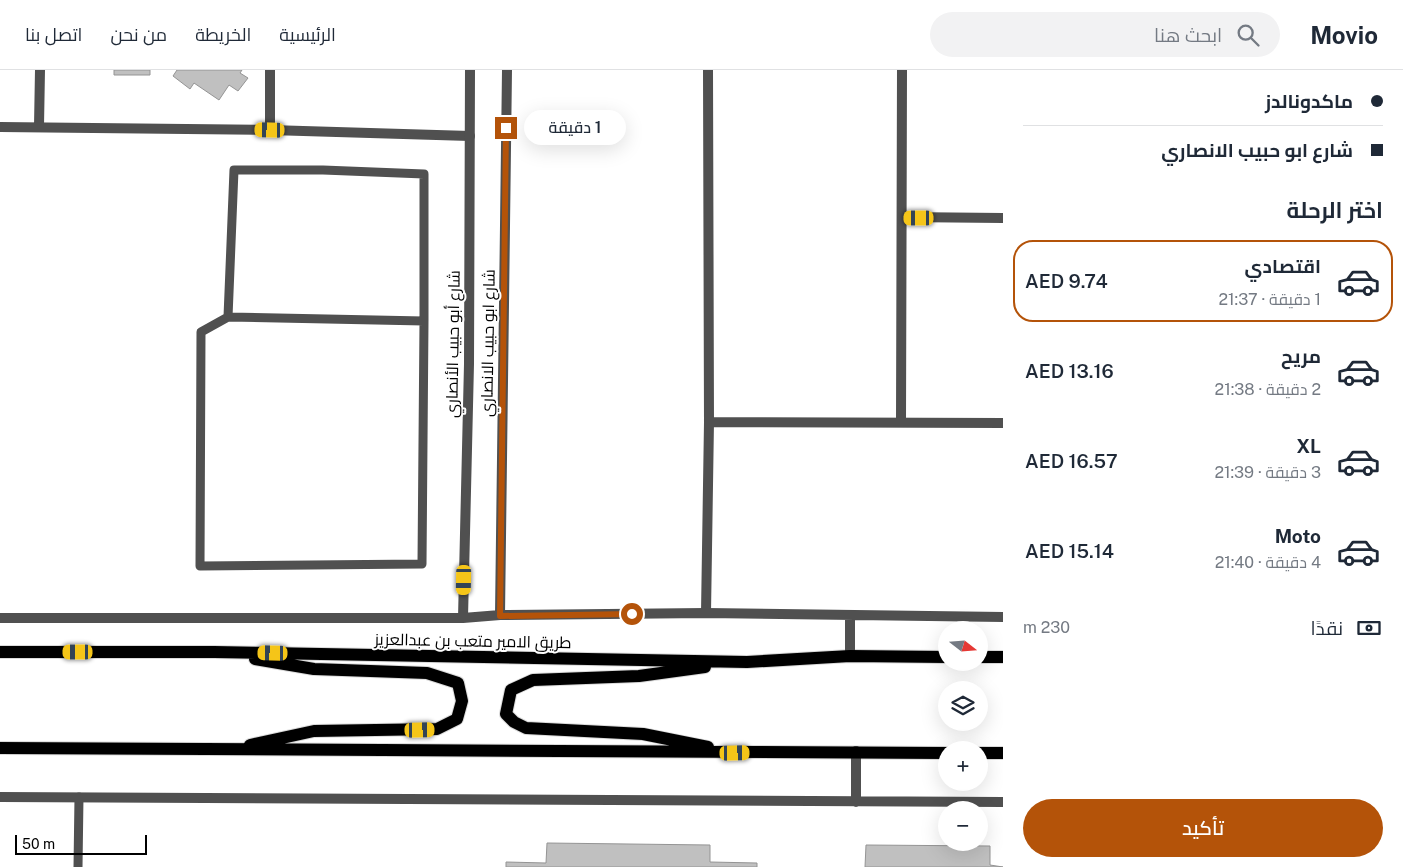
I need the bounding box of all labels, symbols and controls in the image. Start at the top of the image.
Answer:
search box [930,12,1280,57]
icon: search [1234,21,1262,49]
text: Movio [1310,21,1378,49]
text: اتصل بنا [25,24,82,45]
text: من نحن [110,24,167,45]
text: الخريطة [195,24,251,45]
text: الرئيسية [279,24,336,45]
text: ابحث هنا [1154,24,1222,46]
text: ماكدونالدز [1265,90,1353,112]
callout: 1 دقيقة [524,110,626,146]
route end [495,117,517,139]
text: 1 دقيقة [548,118,602,137]
car [254,122,285,138]
text: شارع ابو حبيب الانصاري [1161,139,1353,161]
text: اختر الرحلة [1287,197,1383,223]
car [904,211,934,226]
text: اقتصادي [1245,255,1321,277]
icon: car [1336,259,1381,304]
street label: شارع ابو حبيب الانصاري [477,269,503,417]
street label: شارع أبو حبيب الأنصاري [442,270,468,418]
text: AED 9.74 [1025,270,1108,292]
text: 1 دقيقة · 21:37 [1219,290,1321,309]
text: مريح [1281,345,1321,367]
icon: car [1336,349,1381,394]
text: AED 13.16 [1025,360,1114,382]
text: 2 دقيقة · 21:38 [1215,380,1321,399]
text: XL [1296,435,1321,457]
icon: car [1336,439,1381,484]
text: AED 16.57 [1025,450,1118,472]
text: 3 دقيقة · 21:39 [1214,463,1321,482]
text: Moto [1275,525,1321,547]
icon: car [1336,529,1381,574]
text: AED 15.14 [1025,540,1114,562]
text: 4 دقيقة · 21:40 [1215,553,1321,572]
car [456,565,471,595]
route start [621,603,643,625]
icon: cash [1355,614,1383,642]
text: نقدًا [1311,617,1343,639]
text: 230 m [1023,618,1070,637]
north arrow [938,621,988,671]
map controls [938,621,988,851]
street label: طريق الامير متعب بن عبدالعزيز [373,630,572,653]
car [63,645,93,660]
car [257,645,288,661]
button: layers [938,681,988,731]
car [404,722,435,738]
button: + [938,741,988,791]
car [719,745,750,761]
button: تأكيد [1023,799,1383,857]
button: − [938,801,988,851]
scale bar [15,832,148,855]
text: 50 m [22,836,55,852]

